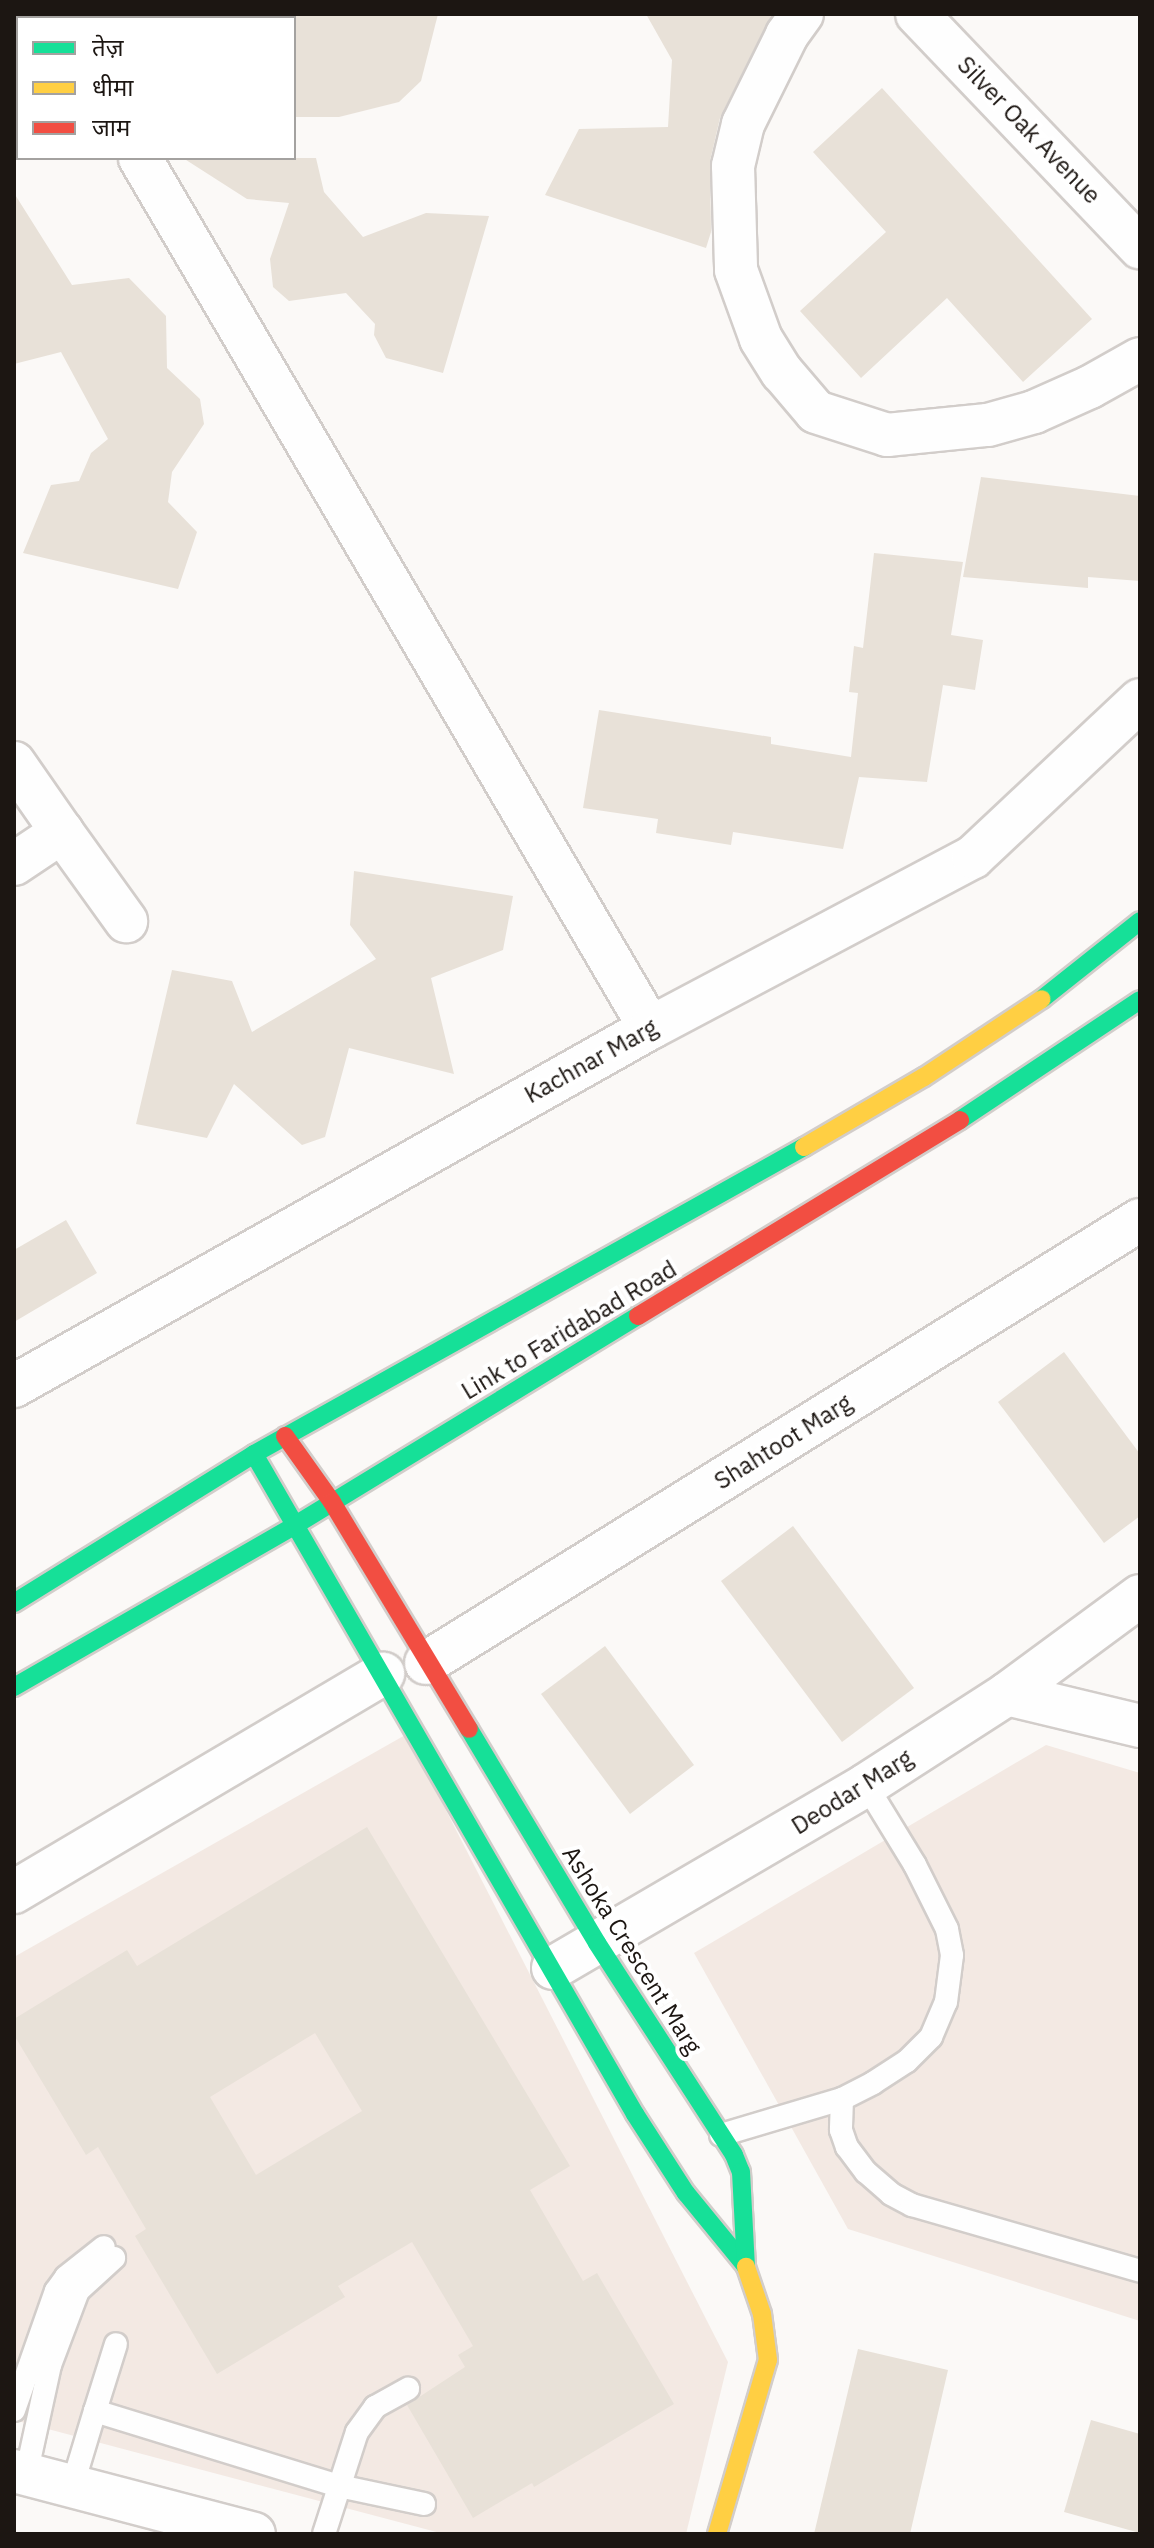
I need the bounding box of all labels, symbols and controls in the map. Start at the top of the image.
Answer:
legend [16,16,296,160]
text: तेज़ [92,31,124,63]
street label: Silver Oak Avenue [951,50,1107,210]
text: धीमा [92,71,134,103]
text: जाम [92,111,130,143]
street label: Kachnar Marg [520,1013,662,1109]
street label: Link to Faridabad Road [456,1254,682,1406]
street label: Shahtoot Marg [709,1388,857,1496]
street label: Deodar Marg [786,1743,918,1841]
street label: Ashoka Crescent Marg [556,1841,708,2059]

